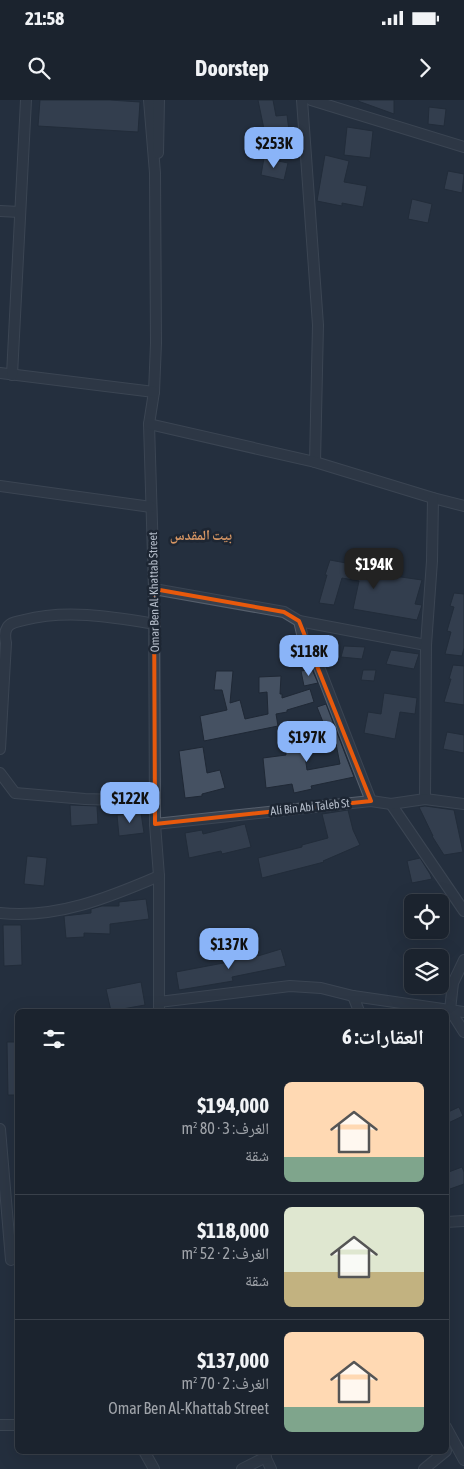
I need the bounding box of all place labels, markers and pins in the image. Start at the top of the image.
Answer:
pin: $253K [239,127,309,169]
pin: $194K [339,548,409,590]
pin: $118K [274,634,344,677]
pin: $197K [272,720,342,763]
pin: $122K [95,782,165,824]
pin: $137K [194,928,264,970]

